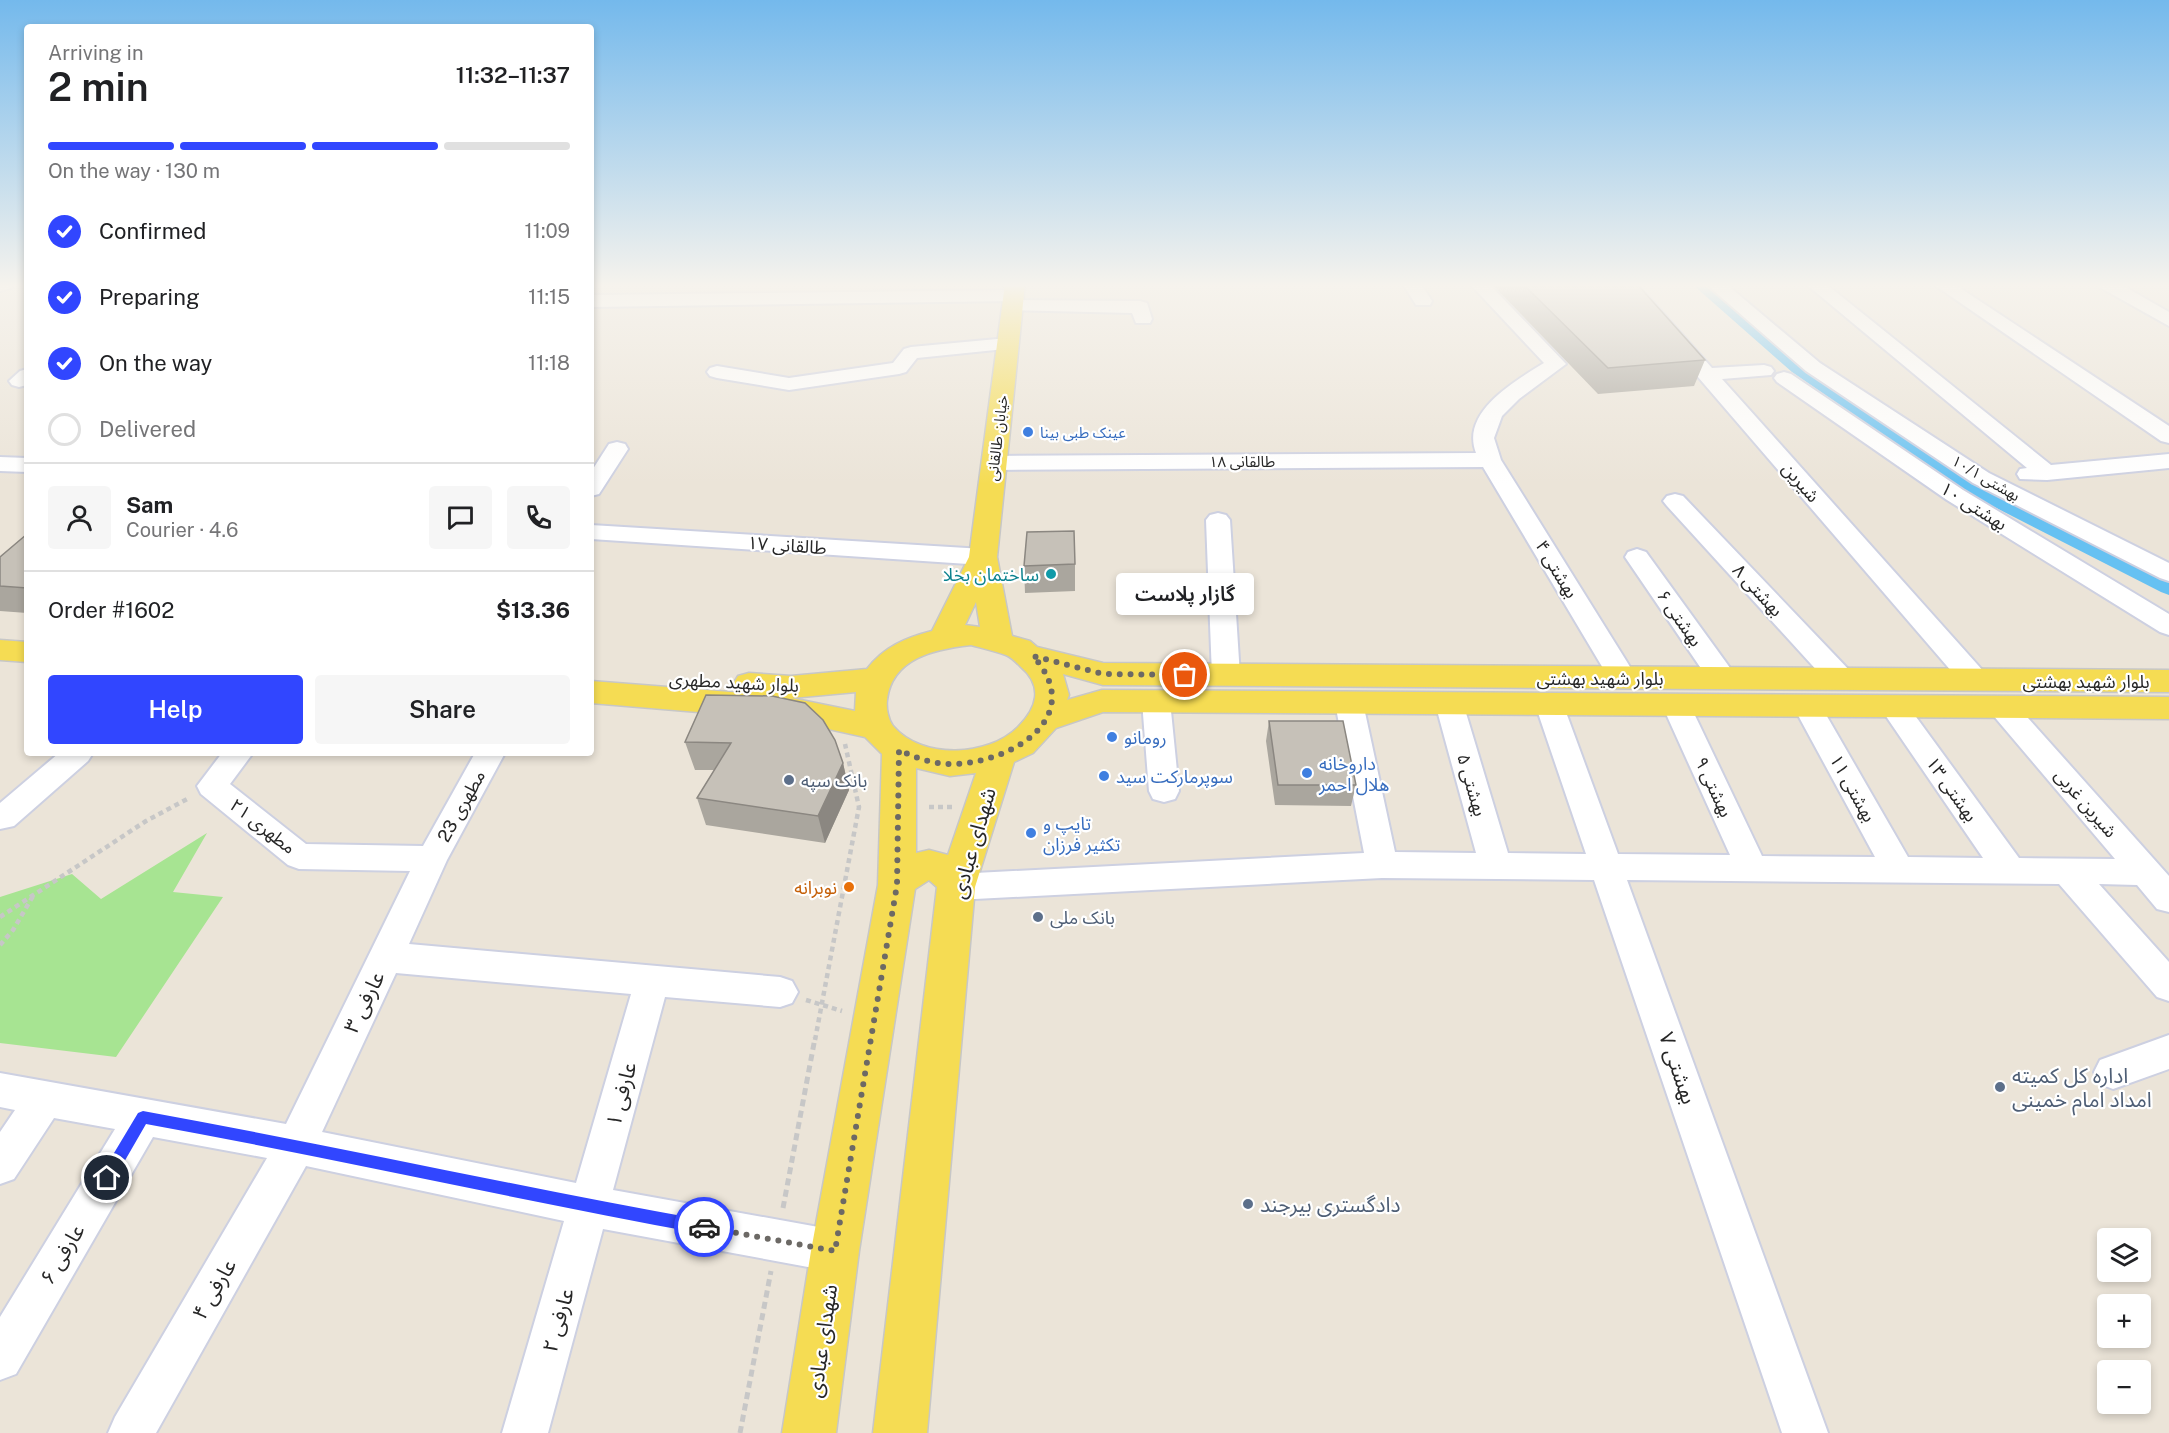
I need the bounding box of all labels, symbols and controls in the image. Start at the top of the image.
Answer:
text: Arriving in [48,41,143,65]
text: 11:32–11:37 [456,62,570,88]
text: 2 min [48,64,149,110]
text: On the way · 130 m [48,159,220,183]
icon: check [48,215,81,248]
text: Confirmed [99,218,206,244]
text: 11:09 [525,219,570,243]
icon: check [48,281,81,314]
text: Preparing [99,284,200,310]
text: 11:15 [528,285,570,309]
icon: check [48,347,81,380]
text: On the way [99,350,212,376]
text: 11:18 [528,351,570,375]
street label: خیابان طالقانی [983,394,1012,482]
text: Delivered [99,416,196,442]
place label: عینک طبی بینا [1040,424,1126,442]
marker: عینک طبی بینا [1021,425,1035,439]
street label: بهشتی ۱۰/۱ [1949,451,2023,505]
street label: طالقانی ۱۸ [1209,453,1275,471]
street label: شیرین [1777,458,1824,507]
street label: بهشتی ۱۰ [1937,477,2011,535]
button: person [48,486,111,549]
button: chat [429,486,492,549]
button: phone [507,486,570,549]
text: Sam [126,492,173,518]
text: Courier · 4.6 [126,518,238,542]
street label: طالقانی ۱۷ [747,532,827,559]
street label: بهشتی ۴ [1531,536,1582,602]
street label: بهشتی ۸ [1728,559,1787,621]
place label: ساختمان بخلا [943,564,1039,586]
marker: ساختمان بخلا [1044,567,1058,581]
callout: گازار پلاست [1116,573,1254,615]
text: گازار پلاست [1135,582,1235,606]
street label: بهشتی ۶ [1652,586,1707,651]
text: Order #1602 [48,597,174,623]
text: $13.36 [496,597,570,623]
pin [1159,649,1210,700]
icon: bag [1168,658,1201,691]
street label: بلوار شهید مطهری [668,668,799,697]
street label: بلوار شهید بهشتی [1536,668,1664,690]
street label: بلوار شهید بهشتی [2022,671,2150,693]
button: Help [48,675,303,744]
button: Share [315,675,570,744]
place label: رومانو [1124,727,1167,749]
marker: رومانو [1105,730,1119,744]
street label: بهشتی ۱۱ [1825,750,1880,826]
street label: بهشتی ۵ [1452,751,1491,819]
place label: داروخانه هلال احمر [1318,753,1389,796]
street label: بهشتی ۱۳ [1921,753,1982,826]
street label: بهشتی ۹ [1690,754,1737,821]
street label: شیرین غربی [2050,764,2121,842]
place label: سوپرمارکت سید [1116,766,1233,788]
marker: داروخانه هلال احمر [1300,766,1314,780]
street label: مطهری 23 [433,767,490,846]
marker: سوپرمارکت سید [1097,769,1111,783]
place label: بانک سپه [801,770,867,792]
marker: بانک سپه [782,773,796,787]
street label: شهدای عبادی [945,785,1001,901]
street label: مطهری ۲۱ [226,794,300,859]
place label: تایپ و تکثیر فرزان [1043,813,1120,856]
marker: تایپ و تکثیر فرزان [1024,826,1038,840]
place label: نوبرانه [794,877,837,899]
marker: نوبرانه [842,880,856,894]
place label: بانک ملی [1050,907,1115,929]
marker: بانک ملی [1031,910,1045,924]
street label: عارفی ۳ [338,967,390,1037]
street label: بهشتی ۷ [1654,1029,1702,1107]
street label: عارفی ۱ [600,1059,642,1129]
place label: اداره کل کمیته امداد امام خمینی [2012,1063,2152,1116]
marker: اداره کل کمیته امداد امام خمینی [1993,1080,2007,1094]
pin [81,1152,132,1203]
icon: home [90,1161,123,1194]
place label: دادگستری بیرجند [1260,1192,1400,1217]
courier [674,1197,734,1257]
marker: دادگستری بیرجند [1241,1197,1255,1211]
icon: car [688,1211,721,1244]
street label: عارفی ۶ [34,1219,90,1289]
map controls [2097,1228,2151,1414]
button: layers [2097,1228,2151,1282]
street label: عارفی ۴ [187,1254,241,1324]
street label: شهدای عبادی [802,1283,842,1399]
street label: عارفی ۲ [537,1285,579,1355]
button: + [2097,1294,2151,1348]
button: − [2097,1360,2151,1414]

